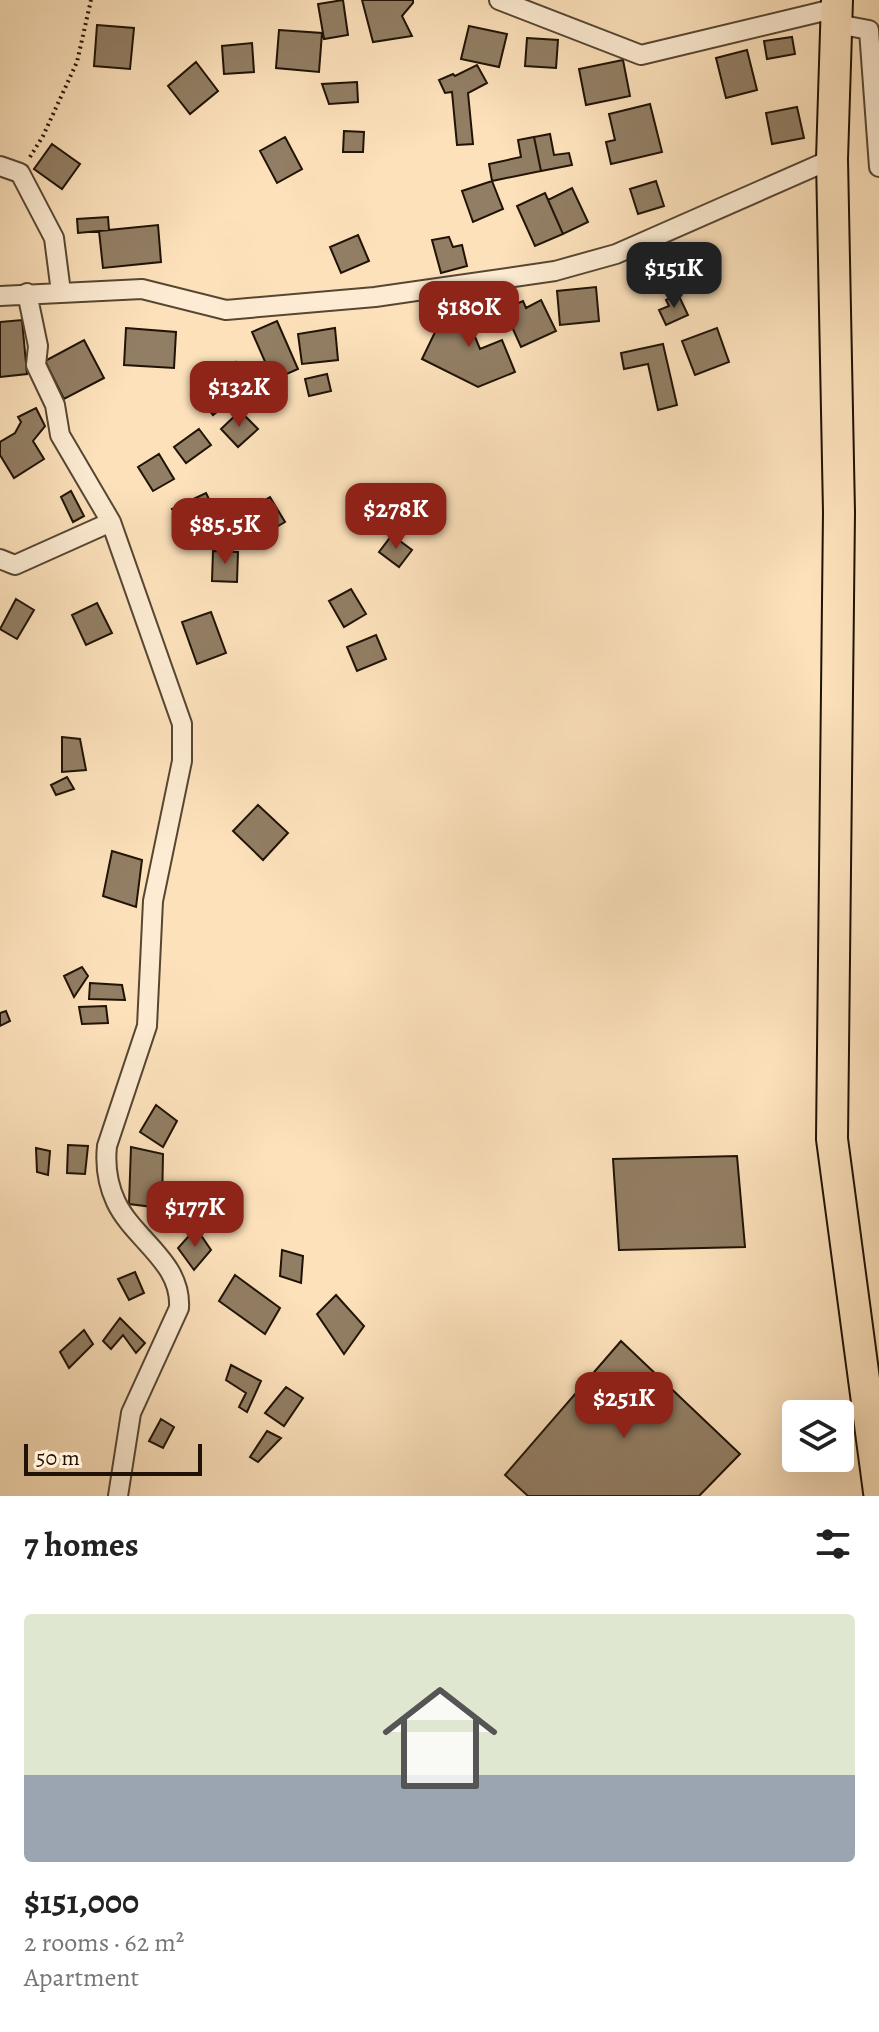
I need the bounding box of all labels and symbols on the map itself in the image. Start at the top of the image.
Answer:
pin: $151K [618,242,730,310]
pin: $180K [413,281,525,349]
pin: $132K [183,361,295,429]
pin: $278K [340,483,452,551]
pin: $85.5K [160,498,290,566]
pin: $177K [139,1181,251,1249]
pin: $251K [568,1372,680,1440]
scale bar [24,1440,202,1476]

